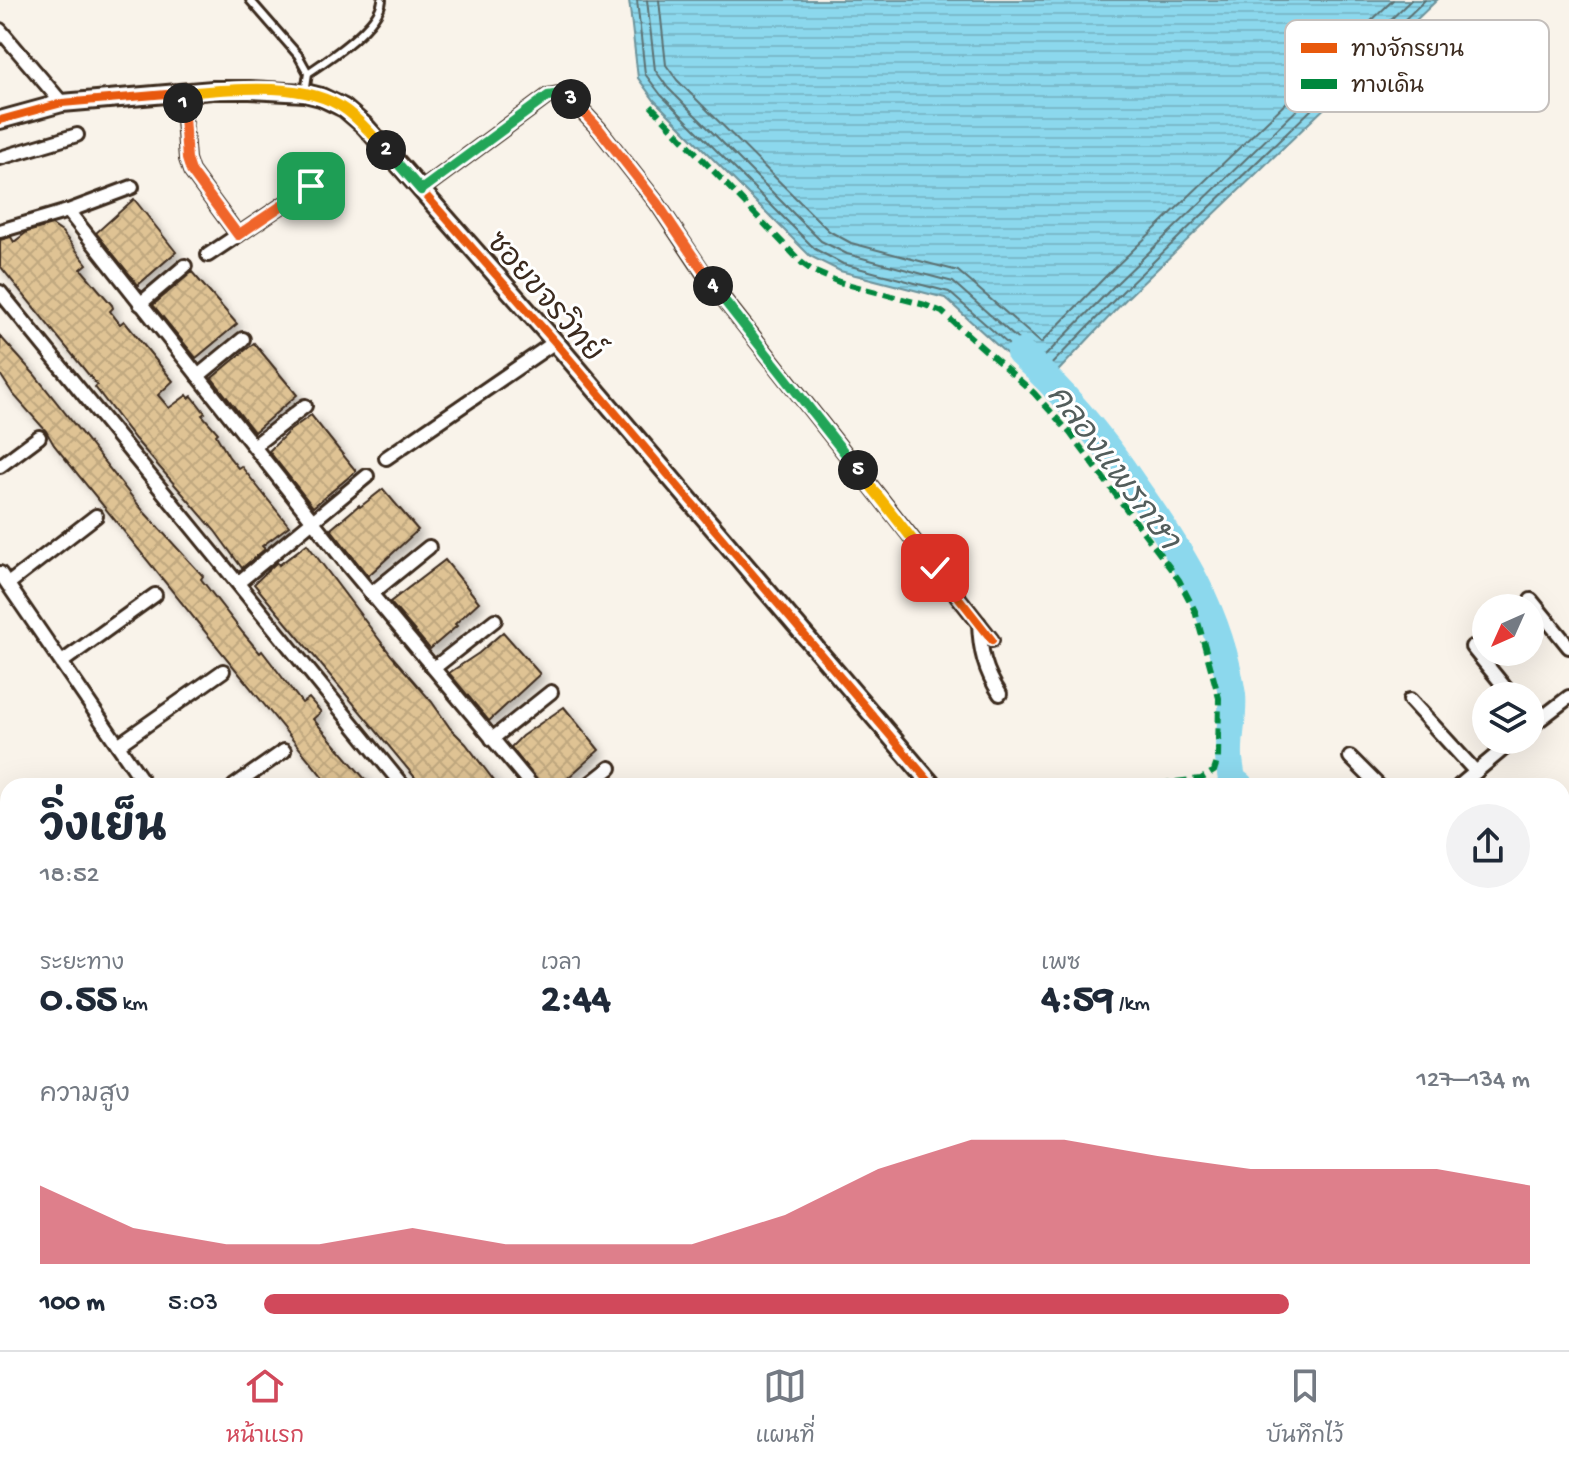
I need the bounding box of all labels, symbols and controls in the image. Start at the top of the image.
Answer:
legend [1285,20,1549,112]
text: ทางจักรยาน [1351,36,1464,65]
text: ทางเดิน [1351,71,1424,101]
pin: 3 [551,79,591,119]
pin: 1 [163,83,203,123]
text: 3 [565,86,577,112]
text: 1 [179,90,187,116]
pin: 2 [366,130,406,170]
text: 2 [381,137,391,163]
pin [277,152,345,220]
icon: arrive [289,164,333,208]
street label: ซอยขจรวิทย์ [477,222,614,371]
pin: 4 [693,266,733,306]
text: 4 [708,273,718,299]
water label: คลองแพรกษา [1037,379,1187,561]
pin: 5 [838,450,878,490]
text: 5 [852,457,864,483]
pin [901,534,969,602]
icon: check [913,546,957,590]
north arrow [1472,594,1544,666]
map controls [1472,594,1544,754]
button: layers [1472,682,1544,754]
button: share [1446,804,1530,888]
text: วิ่งเย็น [40,805,167,857]
text: 18:52 [40,861,99,892]
text: ระยะทาง [40,952,124,978]
text: เวลา [541,952,581,978]
text: เพซ [1041,952,1081,978]
text: 0.55 [40,978,117,1025]
text: 2:44 [541,978,611,1025]
text: 4:59 [1041,978,1114,1025]
text: km [117,992,148,1018]
text: /km [1114,992,1150,1018]
text: 127–134 m [1416,1066,1530,1097]
text: ความสูง [40,1081,130,1112]
text: 100 m [40,1289,105,1320]
text: 5:03 [168,1289,218,1320]
tab: หน้าแรก [226,1364,304,1451]
tab: แผนที่ [755,1364,815,1451]
tab: บันทึกไว้ [1266,1364,1343,1451]

